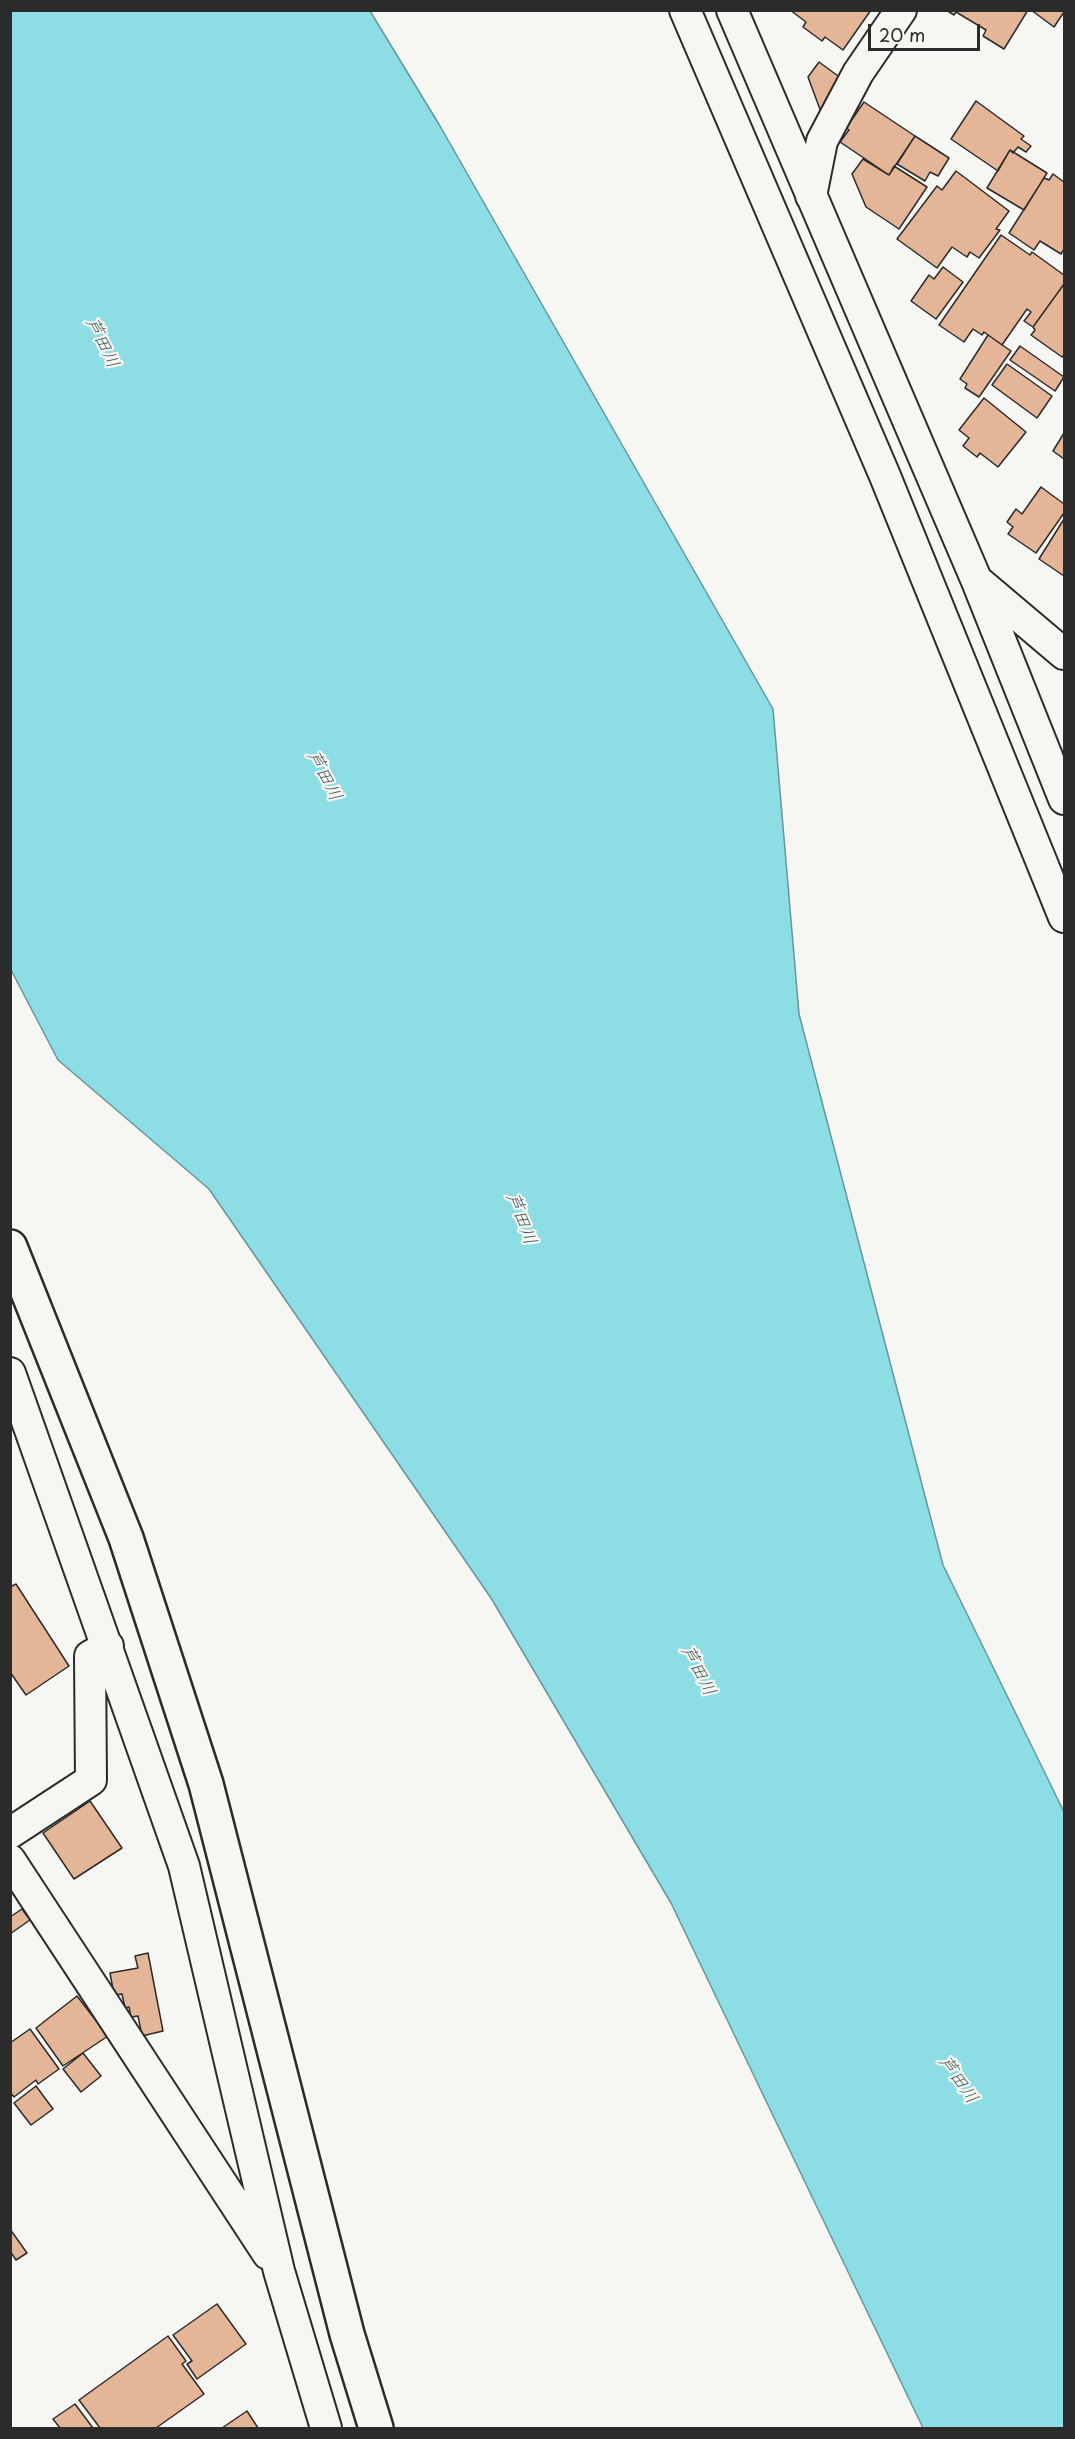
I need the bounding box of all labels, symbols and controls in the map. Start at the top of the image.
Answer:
scale bar [871,12,984,50]
text: 20 m [879,21,925,48]
water label: 芦田川 [80,314,124,372]
water label: 芦田川 [302,747,346,805]
water label: 芦田川 [501,1190,541,1248]
water label: 芦田川 [676,1642,720,1700]
water label: 芦田川 [934,2052,982,2108]

